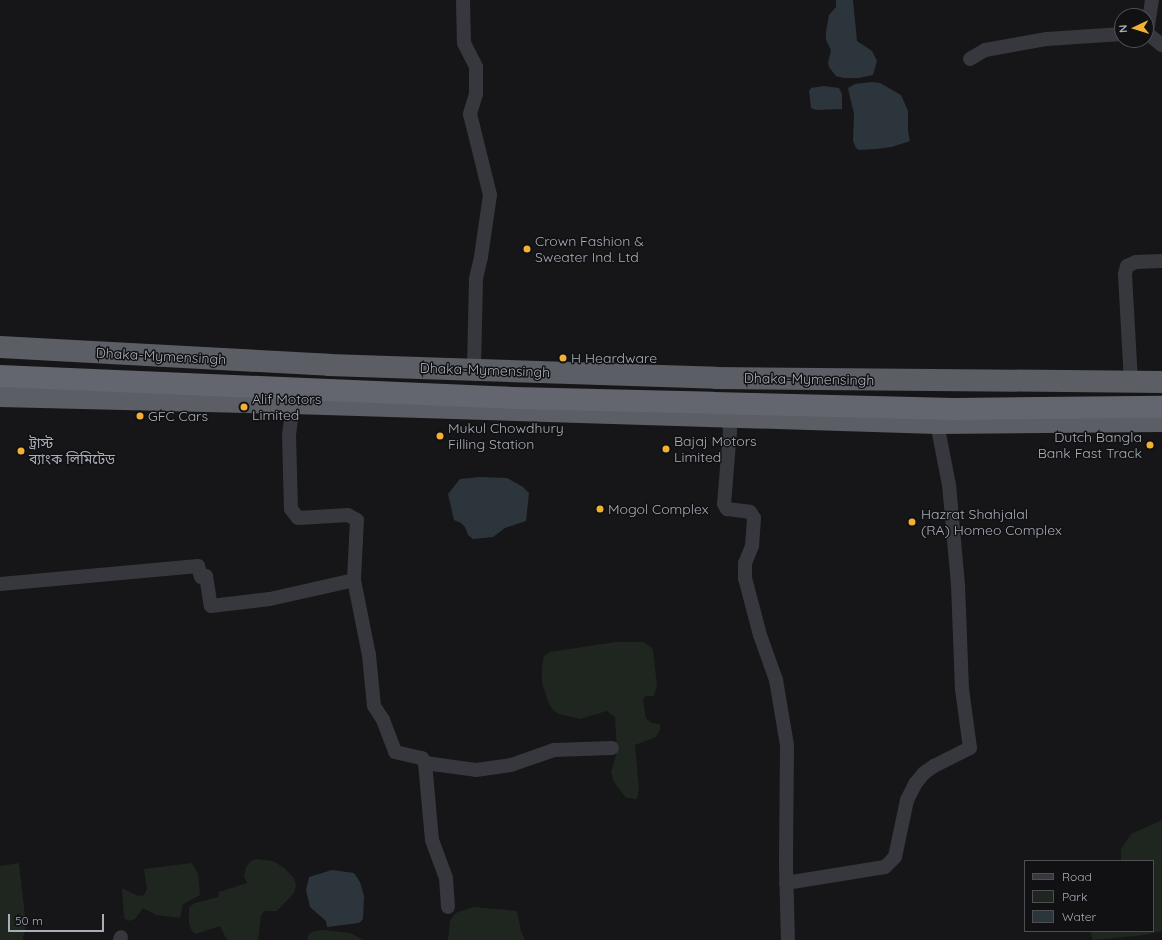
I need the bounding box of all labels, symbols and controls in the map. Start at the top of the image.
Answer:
north arrow [1114,8,1154,48]
text: N [1116,24,1130,33]
place label: Crown Fashion & Sweater Ind. Ltd [535,233,644,266]
marker: Crown Fashion & Sweater Ind. Ltd [522,244,532,254]
street label: Dhaka-Mymensingh [95,344,227,368]
place label: H Heardware [571,350,657,366]
marker: H Heardware [558,353,568,363]
street label: Dhaka-Mymensingh [419,359,551,381]
street label: Dhaka-Mymensingh [744,369,874,389]
place label: Alif Motors Limited [252,391,321,424]
marker: Alif Motors Limited [239,402,249,412]
place label: GFC Cars [148,408,208,424]
marker: GFC Cars [135,411,145,421]
place label: Mukul Chowdhury Filling Station [448,420,564,452]
place label: Dutch Bangla Bank Fast Track [1038,429,1142,462]
marker: Mukul Chowdhury Filling Station [435,431,445,441]
place label: Bajaj Motors Limited [674,433,757,466]
place label: ট্রাস্ট ব্যাংক লিমিটেড [29,435,115,468]
marker: Dutch Bangla Bank Fast Track [1145,440,1155,450]
marker: Bajaj Motors Limited [661,444,671,454]
marker: ট্রাস্ট ব্যাংক লিমিটেড [16,446,26,456]
place label: Mogol Complex [608,501,708,517]
marker: Mogol Complex [595,504,605,514]
place label: Hazrat Shahjalal (RA) Homeo Complex [921,506,1062,538]
marker: Hazrat Shahjalal (RA) Homeo Complex [906,516,918,528]
legend [1024,860,1154,932]
text: Road [1062,869,1092,884]
text: Park [1062,889,1087,904]
scale bar [10,906,106,932]
text: Water [1062,909,1096,924]
text: 50 m [15,913,43,928]

